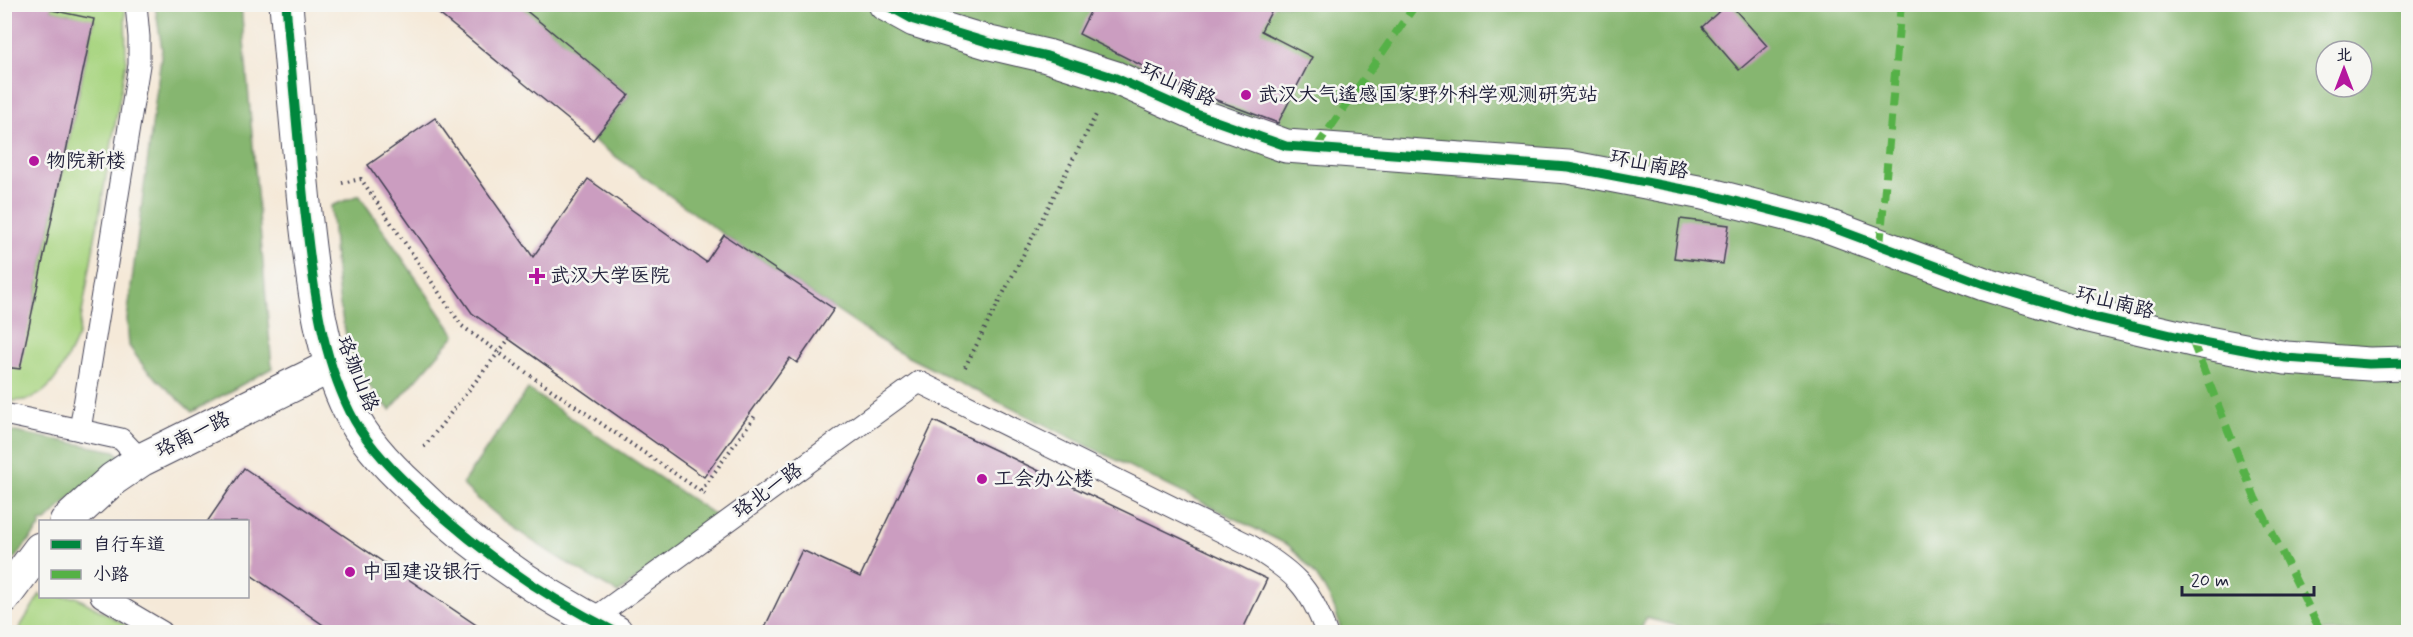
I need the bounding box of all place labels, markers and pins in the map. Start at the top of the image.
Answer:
place label: 武汉大气遥感国家野外科学观测研究站 [1258,82,1598,109]
marker: 武汉大气遥感国家野外科学观测研究站 [1239,88,1253,102]
place label: 物院新楼 [46,148,126,175]
marker: 物院新楼 [27,154,41,168]
place label: 武汉大学医院 [550,263,670,290]
marker: 武汉大学医院 [528,267,546,285]
place label: 工会办公楼 [994,466,1094,493]
marker: 工会办公楼 [975,472,989,486]
place label: 中国建设银行 [362,559,482,586]
marker: 中国建设银行 [343,565,357,579]

